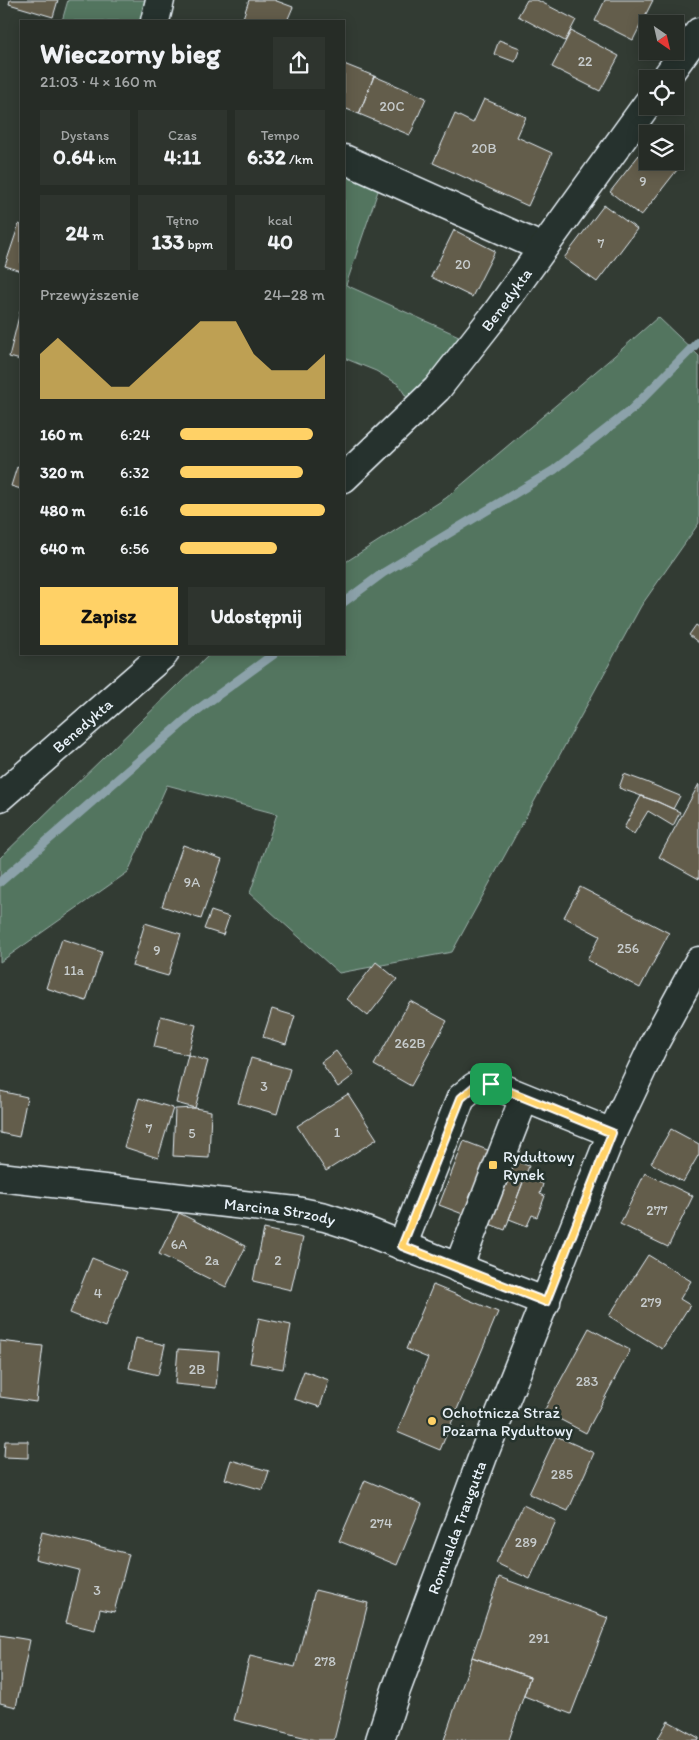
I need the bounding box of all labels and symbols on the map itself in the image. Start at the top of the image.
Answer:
north arrow [639,15,684,60]
house number: 22 [578,53,593,70]
house number: 20C [380,98,405,115]
house number: 20B [471,140,497,157]
house number: 9 [639,173,647,190]
house number: 7 [598,235,605,252]
house number: 20 [455,256,471,273]
street label: Benedykta [477,264,536,335]
street label: Benedykta [49,694,117,757]
house number: 9A [184,874,200,891]
house number: 256 [617,940,639,957]
house number: 9 [153,942,161,959]
house number: 11a [64,962,85,979]
house number: 262B [394,1035,426,1052]
pin [470,1063,512,1105]
house number: 3 [260,1078,268,1095]
house number: 7 [146,1120,153,1137]
house number: 1 [334,1124,341,1141]
house number: 5 [188,1125,196,1142]
place label: Rydułtowy Rynek [503,1147,575,1184]
marker: Rydułtowy Rynek [487,1159,499,1171]
street label: Marcina Strzody [223,1194,339,1230]
house number: 277 [646,1202,668,1219]
house number: 6A [171,1236,187,1253]
house number: 2a [205,1252,220,1269]
house number: 2 [274,1252,282,1269]
house number: 4 [94,1285,103,1302]
house number: 279 [640,1294,662,1311]
house number: 2B [189,1361,205,1378]
house number: 283 [576,1373,599,1390]
place label: Ochotnicza Straż Pożarna Rydułtowy [442,1403,573,1440]
marker: Ochotnicza Straż Pożarna Rydułtowy [426,1415,438,1427]
street label: Romualda Traugutta [424,1458,490,1597]
house number: 285 [551,1466,573,1483]
house number: 274 [370,1515,393,1532]
house number: 289 [515,1534,537,1551]
house number: 3 [93,1582,101,1599]
house number: 291 [528,1630,550,1647]
house number: 278 [314,1653,336,1670]

